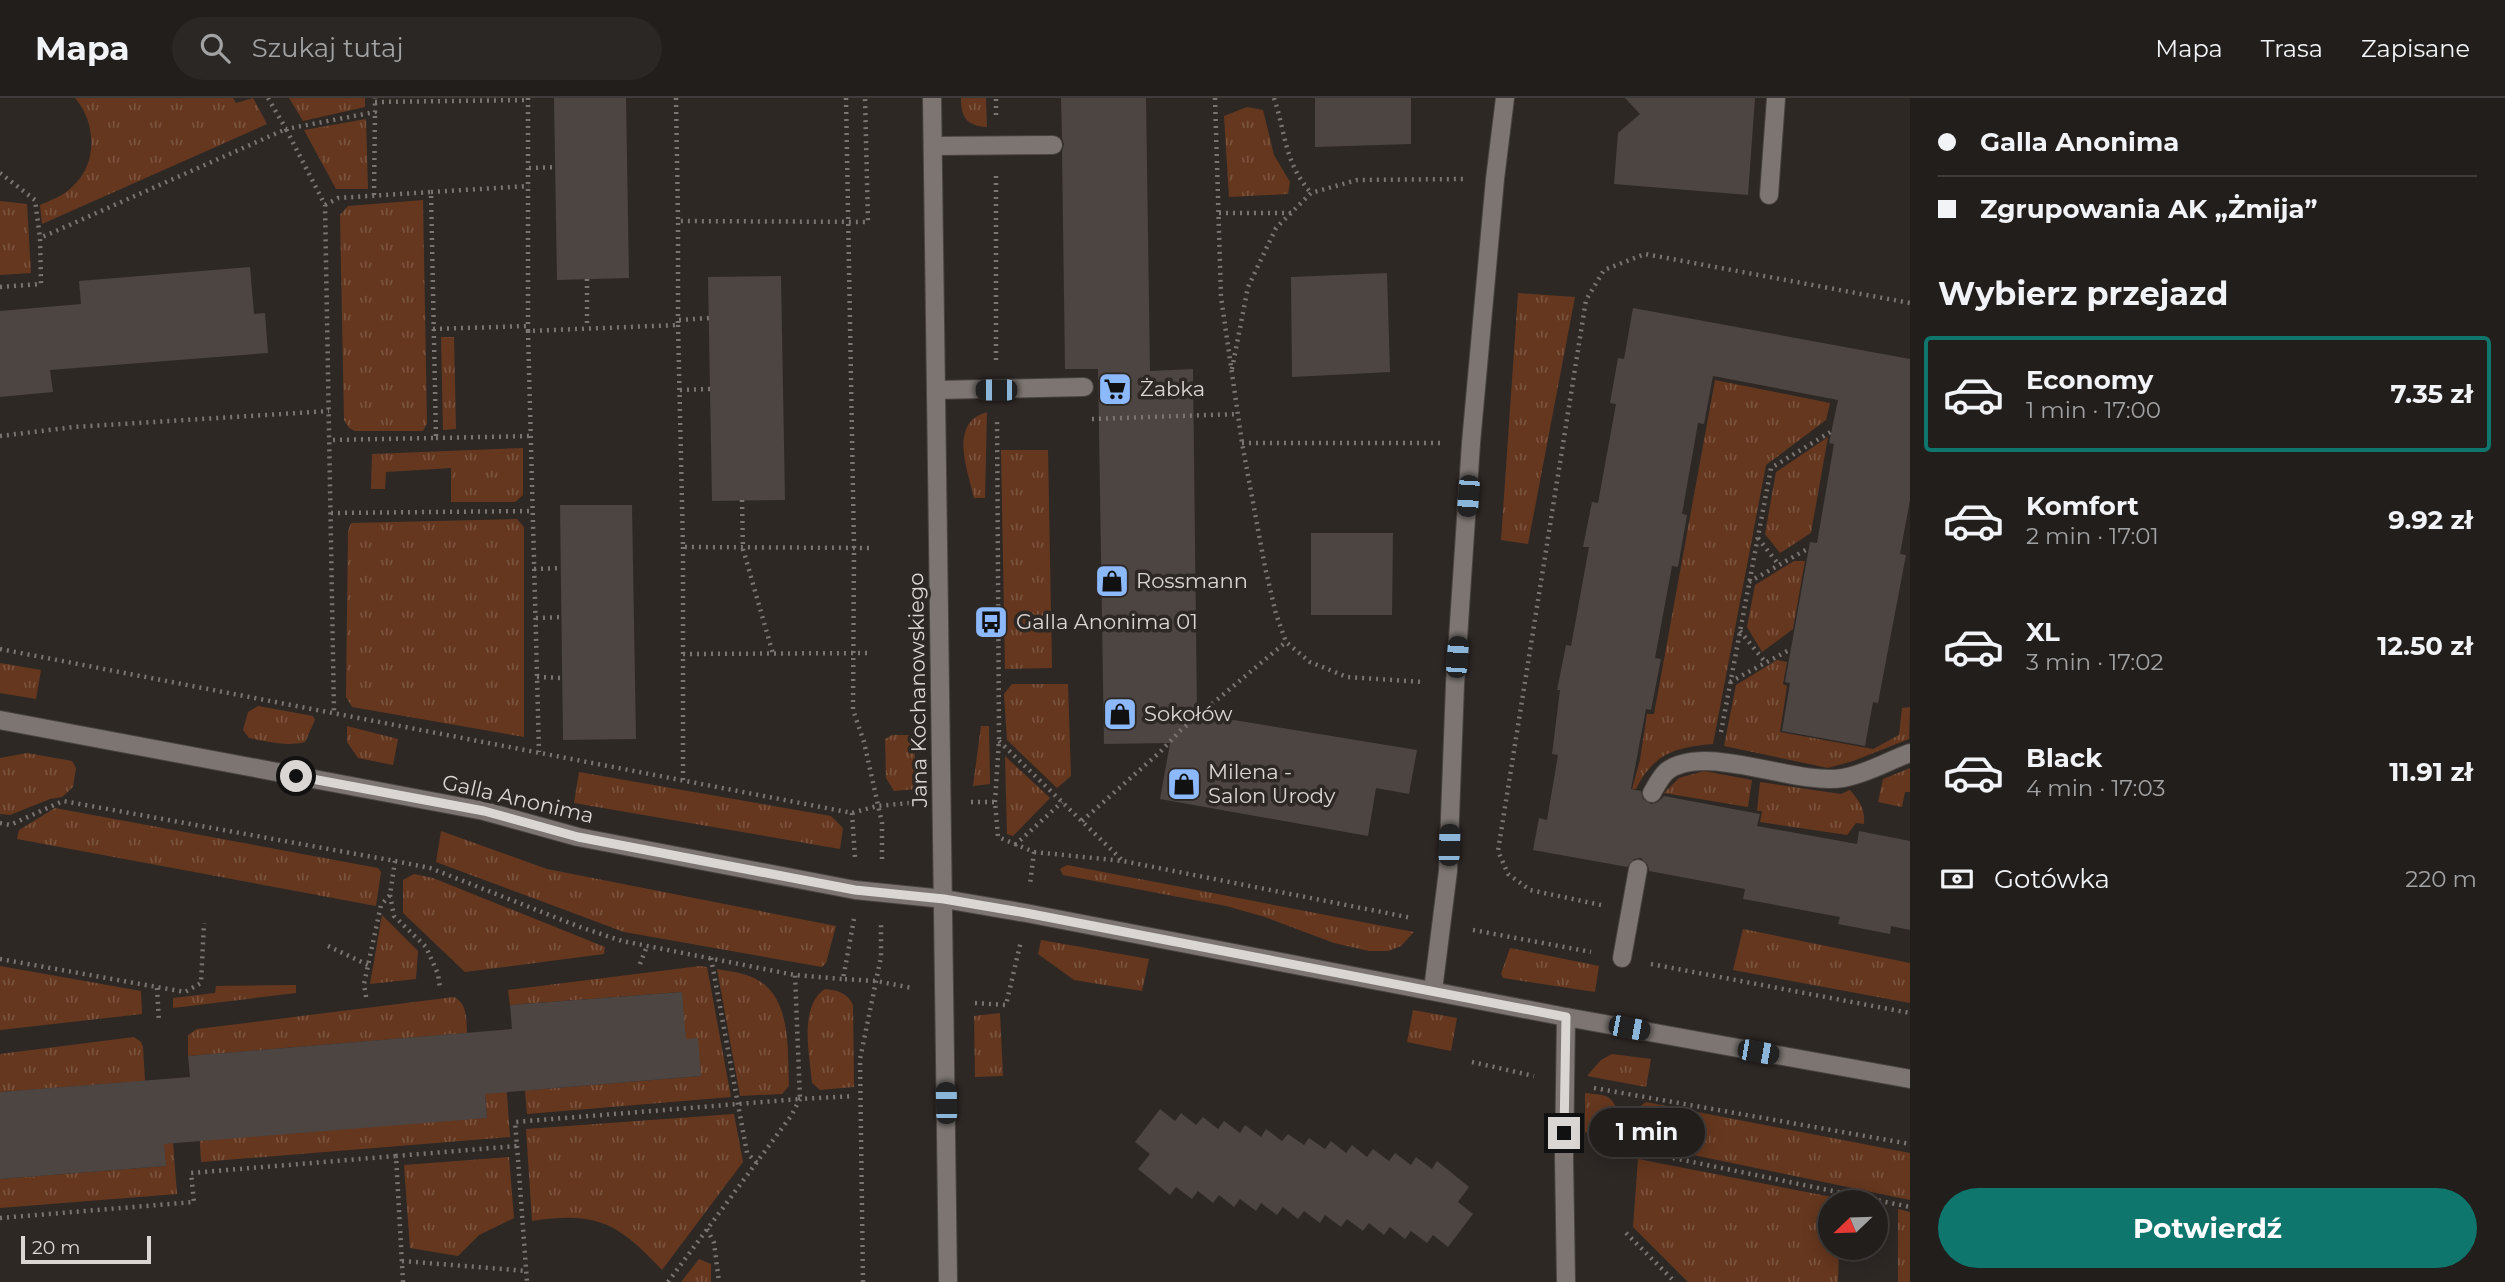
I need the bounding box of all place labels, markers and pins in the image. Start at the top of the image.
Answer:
supermarket icon: Żabka [1096,370,1134,408]
place label: Żabka [1140,376,1205,401]
shop icon: Rossmann [1093,562,1131,600]
place label: Rossmann [1136,568,1248,593]
bus stop icon: Galla Anonima 01 [972,603,1010,641]
place label: Galla Anonima 01 [1016,609,1198,634]
shop icon: Sokołów [1101,695,1139,733]
place label: Sokołów [1144,701,1233,726]
place label: Milena - Salon Urody [1208,759,1336,808]
shop icon: Milena - Salon Urody [1165,765,1203,803]

